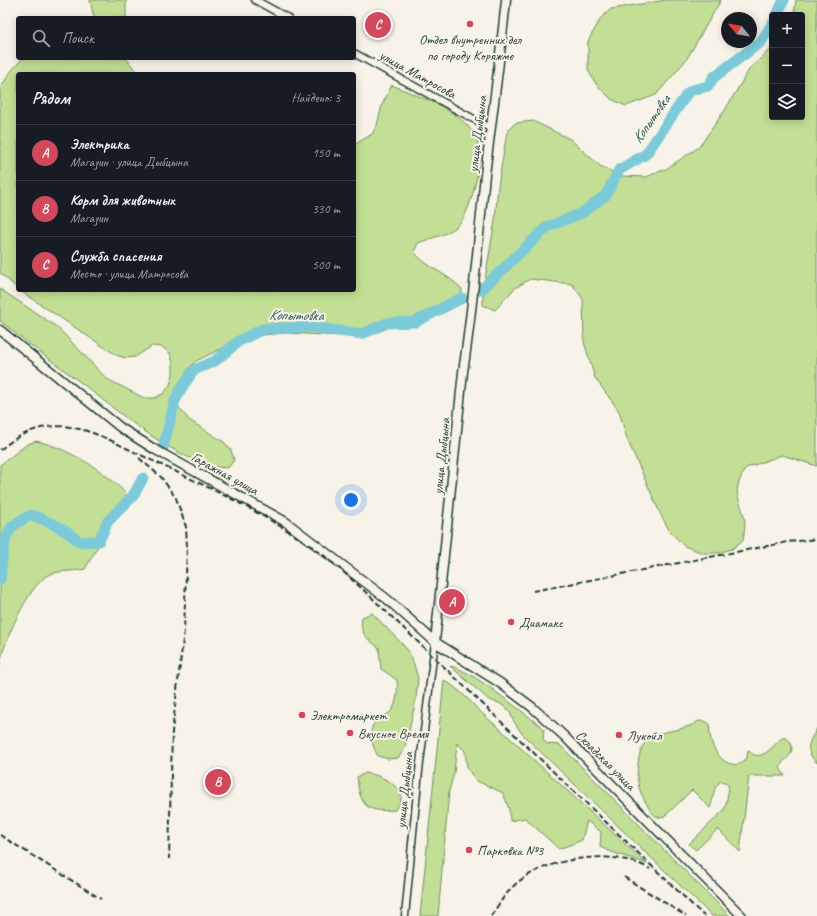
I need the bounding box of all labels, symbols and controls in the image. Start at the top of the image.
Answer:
pin: C [365,10,391,40]
north arrow [721,12,757,48]
map controls [769,12,805,120]
button: + [769,12,805,48]
search box [16,16,356,60]
marker: Отдел внутренних дел по городу Коряжме [465,19,475,29]
icon: search [30,27,52,49]
text: Поиск [62,29,94,48]
place label: Отдел внутренних дел по городу Коряжме [419,31,522,64]
street label: улица Матросова [376,46,460,103]
button: − [769,48,805,84]
button: layers [769,84,805,120]
text: Рядом [32,88,70,109]
text: Найдено: 3 [292,90,340,106]
water label: Копытовка [628,90,676,147]
street label: улица Дыбцына [464,94,491,174]
text: Электрика [70,135,129,154]
text: A [42,145,48,161]
text: 150 m [312,145,340,161]
text: Магазин · улица Дыбцына [70,154,188,170]
text: Корм для животных [70,191,174,210]
text: B [42,201,48,217]
text: 330 m [312,201,340,217]
text: Магазин [70,210,108,226]
text: Служба спасения [70,247,162,266]
text: C [42,257,48,273]
text: 500 m [312,257,340,273]
text: Место · улица Матросова [70,266,188,282]
water label: Копытовка [269,306,325,326]
street label: улица Дыбцына [429,416,454,496]
street label: Гаражная улица [188,448,262,499]
your location [341,490,361,510]
pin: A [439,587,465,617]
place label: Диамакс [519,614,564,631]
marker: Диамакс [506,617,516,627]
place label: Электромаркет [310,707,388,724]
marker: Электромаркет [297,710,307,720]
place label: Вкусное Время [358,725,430,742]
street label: Складская улица [572,727,640,795]
place label: Лукойл [627,727,663,744]
marker: Вкусное Время [345,728,355,738]
marker: Лукойл [614,730,624,740]
street label: улица Дыбцына [392,750,417,830]
pin: B [205,767,231,797]
place label: Парковка №3 [477,842,545,859]
marker: Парковка №3 [464,845,474,855]

